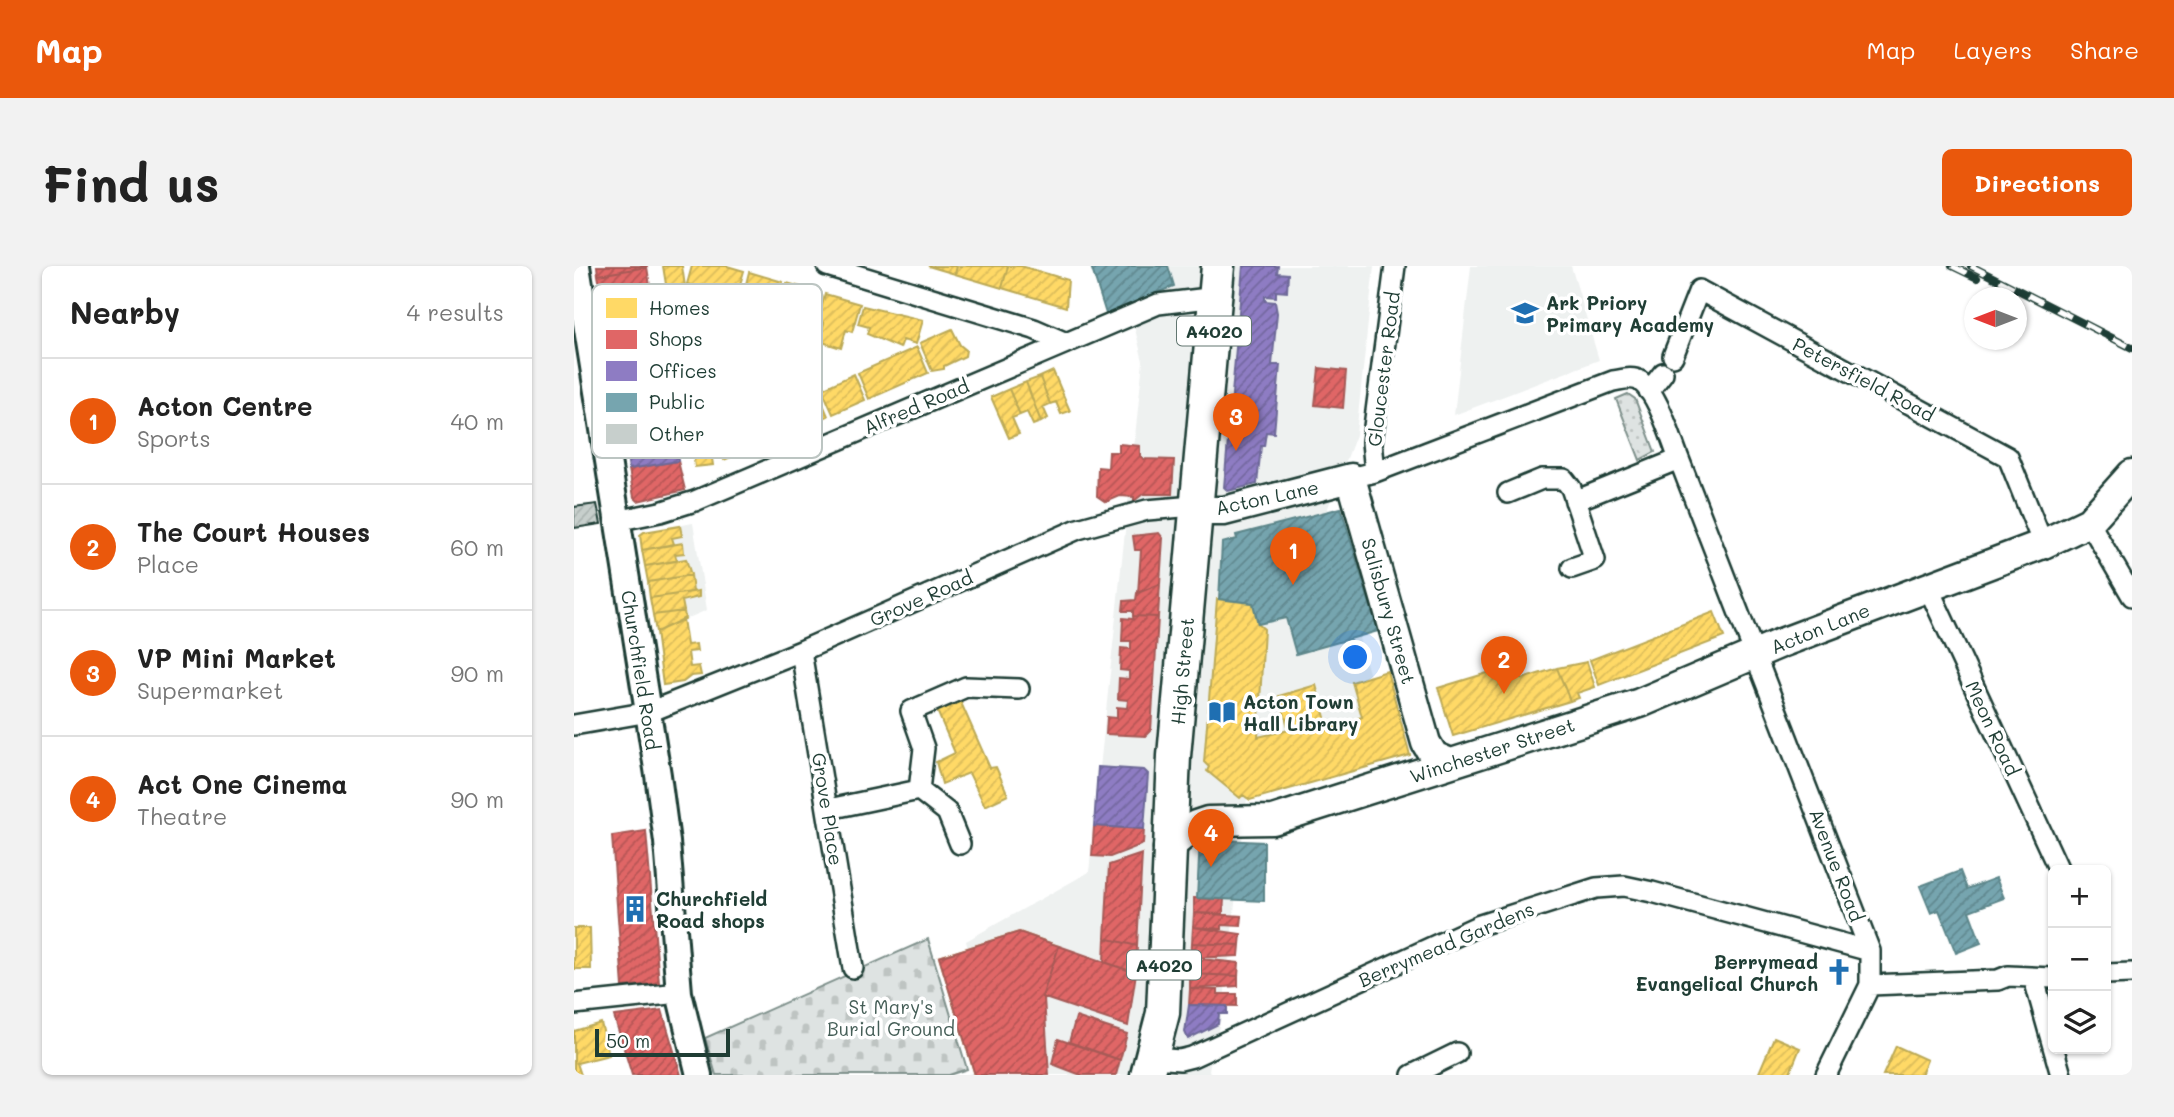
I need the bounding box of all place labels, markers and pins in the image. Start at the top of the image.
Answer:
place label: Ark Priory Primary Academy [1546,290,1714,337]
school or university icon: Ark Priory Primary Academy [1510,298,1540,328]
pin: 3 [1213,393,1259,451]
pin: 1 [1270,527,1316,585]
pin: 2 [1481,636,1527,694]
place label: Acton Town Hall Library [1243,689,1358,736]
library icon: Acton Town Hall Library [1207,697,1237,727]
pin: 4 [1188,809,1234,867]
place label: Churchfield Road shops [656,886,767,933]
building icon: Churchfield Road shops [620,894,650,924]
place label: Berrymead Evangelical Church [1635,949,1818,996]
church icon: Berrymead Evangelical Church [1824,957,1854,987]

